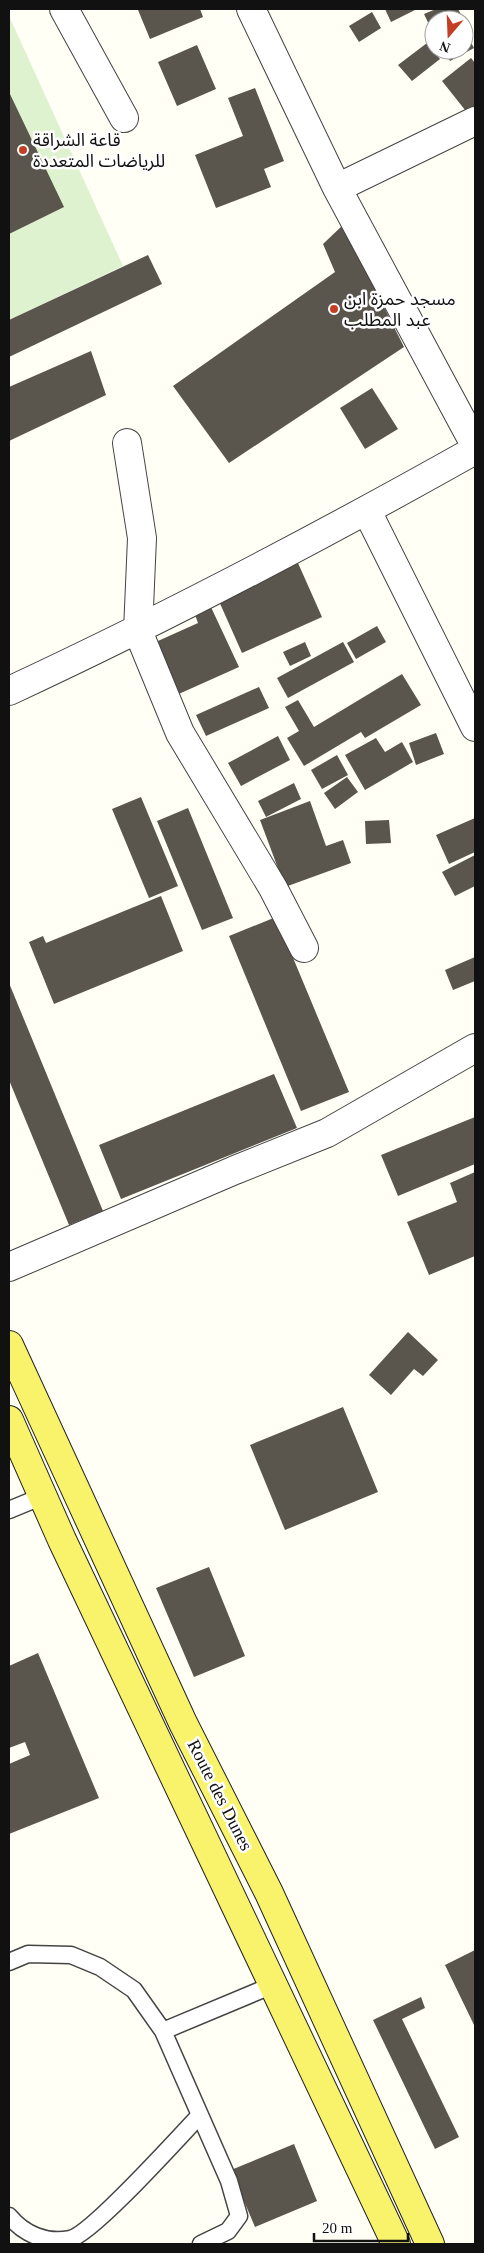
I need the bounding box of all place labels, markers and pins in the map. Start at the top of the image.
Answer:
place label: قاعة الشراقة للرياضات المتعددة [33,130,165,172]
marker: قاعة الشراقة للرياضات المتعددة [17,144,29,156]
place label: مسجد حمزة ابن عبد المطلب [344,289,456,330]
marker: مسجد حمزة ابن عبد المطلب [328,303,340,315]

